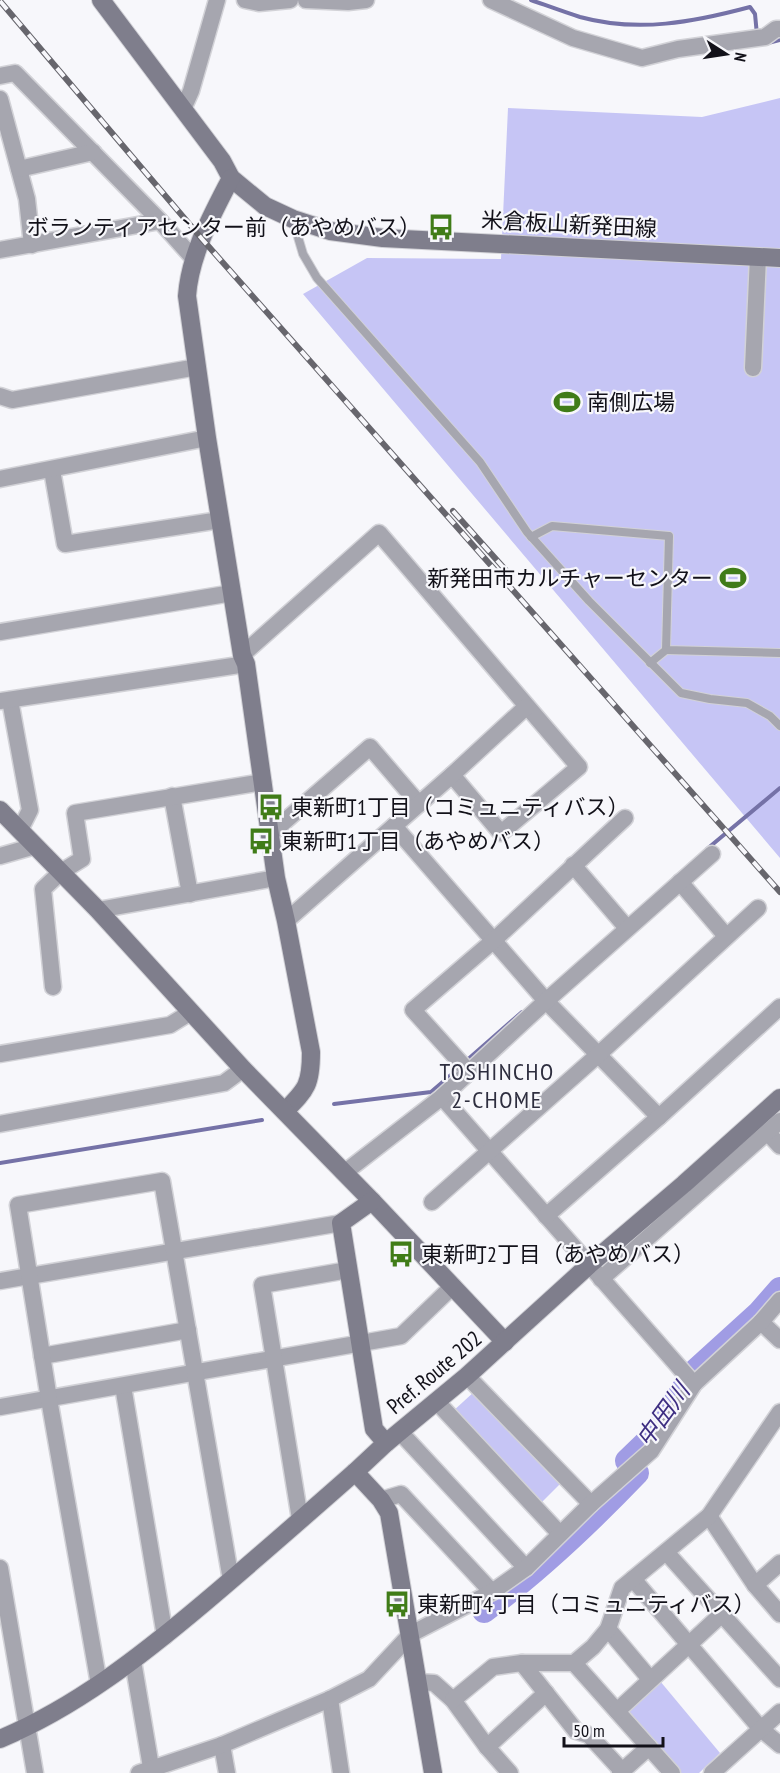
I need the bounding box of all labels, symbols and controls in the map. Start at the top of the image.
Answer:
north arrow [696,24,756,84]
text: N [730,51,751,63]
street label: 米倉板山新発田線 [480,205,658,243]
bus stop icon: ボランティアセンター前（あやめバス） [426,212,456,242]
place label: ボランティアセンター前（あやめバス） [27,213,421,241]
sports icon: 南側広場 [552,387,582,417]
place label: 南側広場 [587,388,675,416]
sports icon: 新発田市カルチャーセンター [718,563,748,593]
place label: 新発田市カルチャーセンター [427,564,713,592]
bus stop icon: 東新町1丁目（コミュニティバス） [256,792,286,822]
place label: 東新町1丁目（コミュニティバス） [291,793,630,821]
bus stop icon: 東新町1丁目（あやめバス） [246,826,276,856]
place label: 東新町1丁目（あやめバス） [281,827,555,855]
district label: TOSHINCHO 2-CHOME [439,1056,555,1115]
bus stop icon: 東新町2丁目（あやめバス） [386,1239,416,1269]
place label: 東新町2丁目（あやめバス） [421,1240,695,1268]
street label: Pref. Route 202 [381,1324,487,1420]
water label: 中田川 [629,1374,698,1453]
bus stop icon: 東新町4丁目（コミュニティバス） [382,1589,412,1619]
place label: 東新町4丁目（コミュニティバス） [417,1590,756,1618]
scale bar [564,1710,663,1748]
text: 50 m [573,1719,605,1742]

